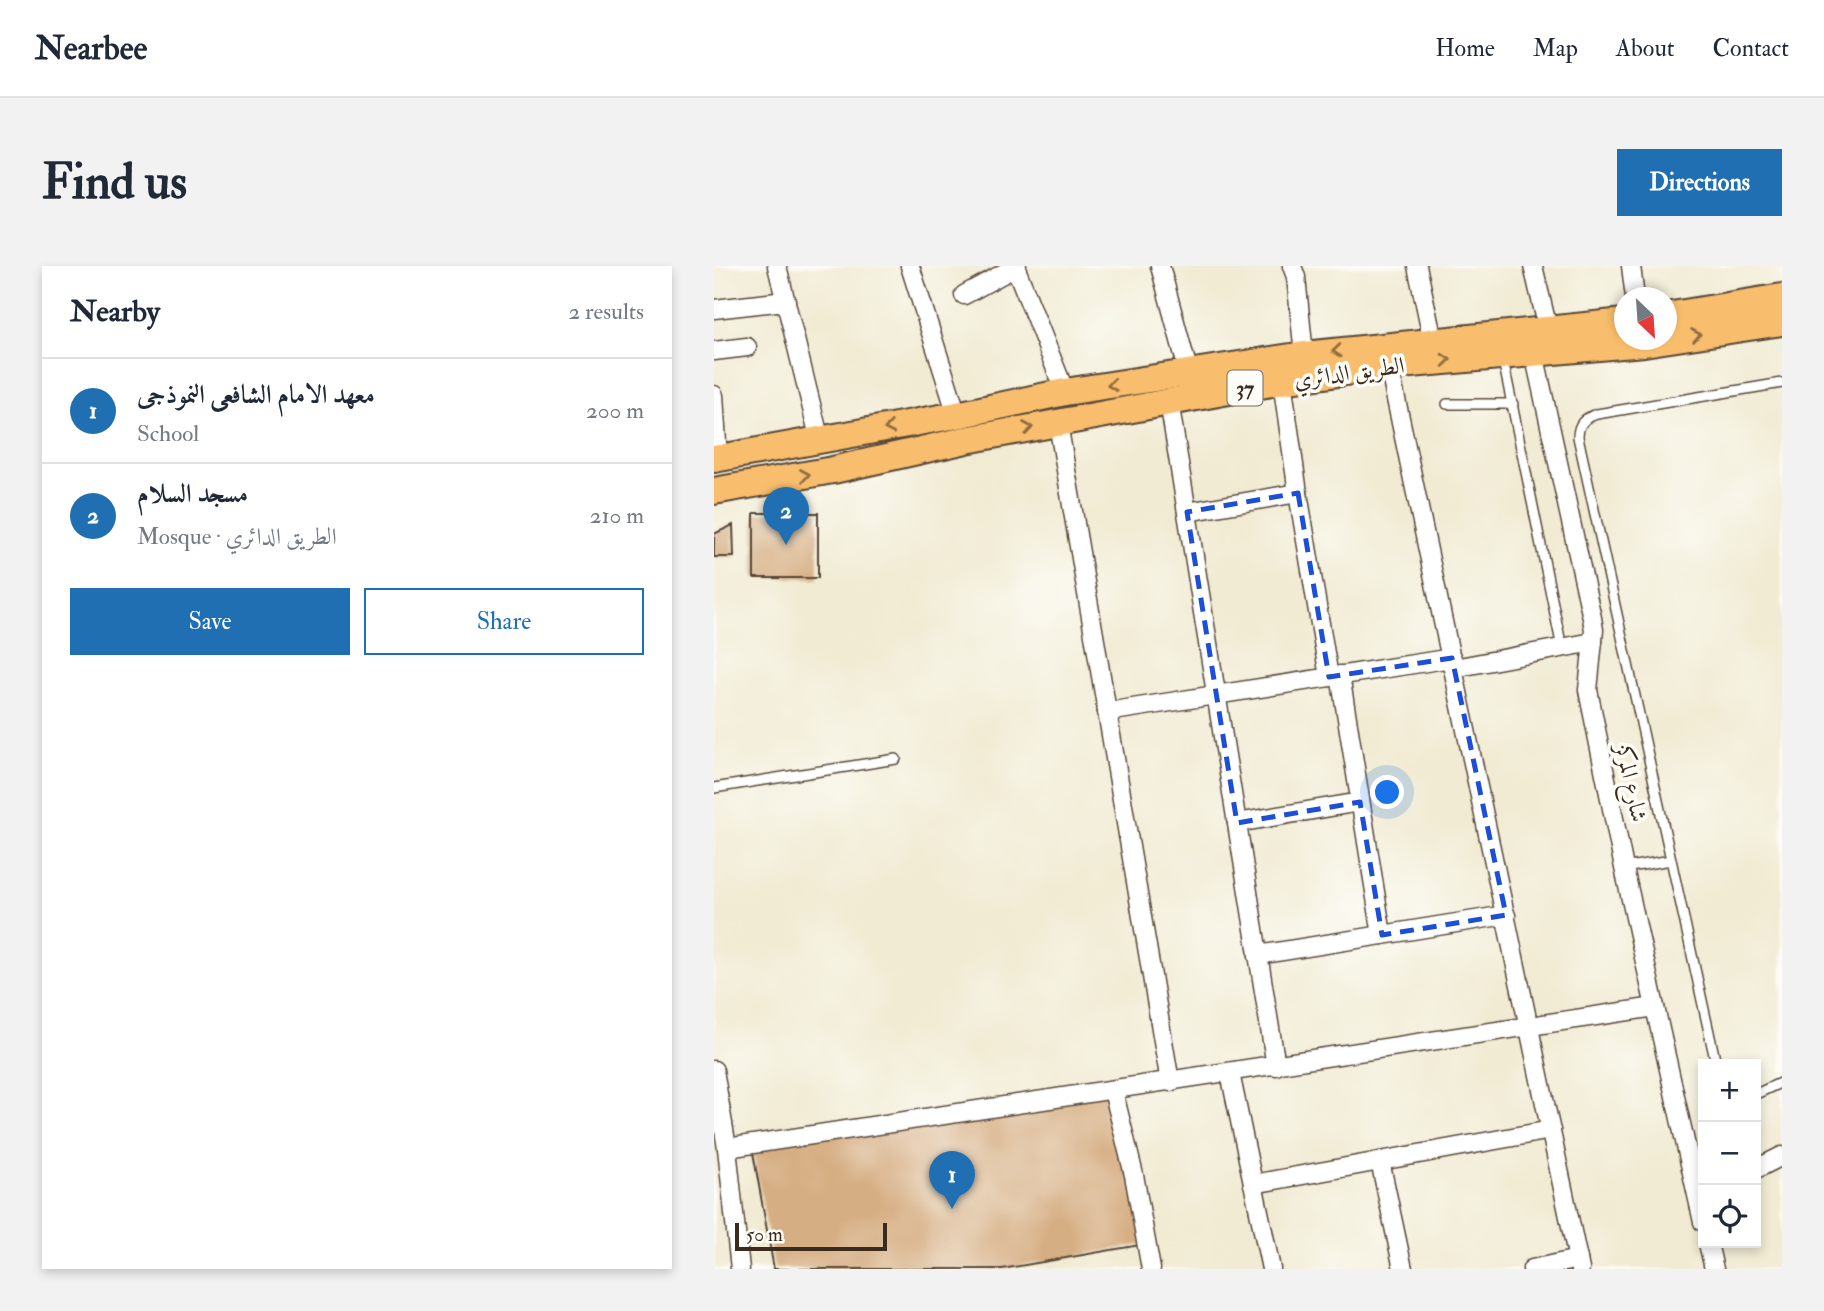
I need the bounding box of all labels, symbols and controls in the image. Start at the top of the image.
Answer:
text: Nearbee [35,28,147,69]
text: Home [1435,33,1495,64]
text: Map [1533,33,1578,64]
text: About [1616,33,1675,64]
text: Contact [1713,33,1789,64]
button: Directions [1617,149,1782,216]
text: Find us [42,152,187,213]
north arrow [1614,287,1677,350]
text: Nearby [70,293,160,330]
text: 2 results [569,297,644,326]
one-way arrow [1690,328,1702,343]
one-way arrow [1331,344,1343,359]
street label: الطريق الدائري [1292,350,1407,399]
one-way arrow [1440,353,1451,368]
road number: 37 [1228,370,1262,406]
one-way arrow [1106,377,1118,392]
text: معهد الامام الشافعى النموذجى [137,379,375,411]
text: 1 [89,396,97,425]
text: 200 m [586,396,644,425]
text: School [137,419,199,448]
one-way arrow [883,419,895,434]
one-way arrow [1022,422,1034,437]
one-way arrow [799,468,811,483]
text: مسجد السلام [137,478,248,510]
pin: 2 [763,487,809,545]
text: 2 [87,501,99,530]
text: 210 m [590,501,644,530]
text: Mosque · الطريق الدائري [137,522,337,551]
button: Save [70,588,350,655]
button: Share [364,588,644,655]
street label: شارع المركز [1604,740,1654,826]
your location [1370,775,1404,809]
map controls [1698,1059,1761,1248]
button: + [1698,1059,1761,1122]
button: − [1698,1122,1761,1185]
pin: 1 [929,1151,975,1209]
button: locate [1698,1185,1761,1248]
scale bar [735,1220,887,1252]
text: 50 m [746,1223,783,1247]

